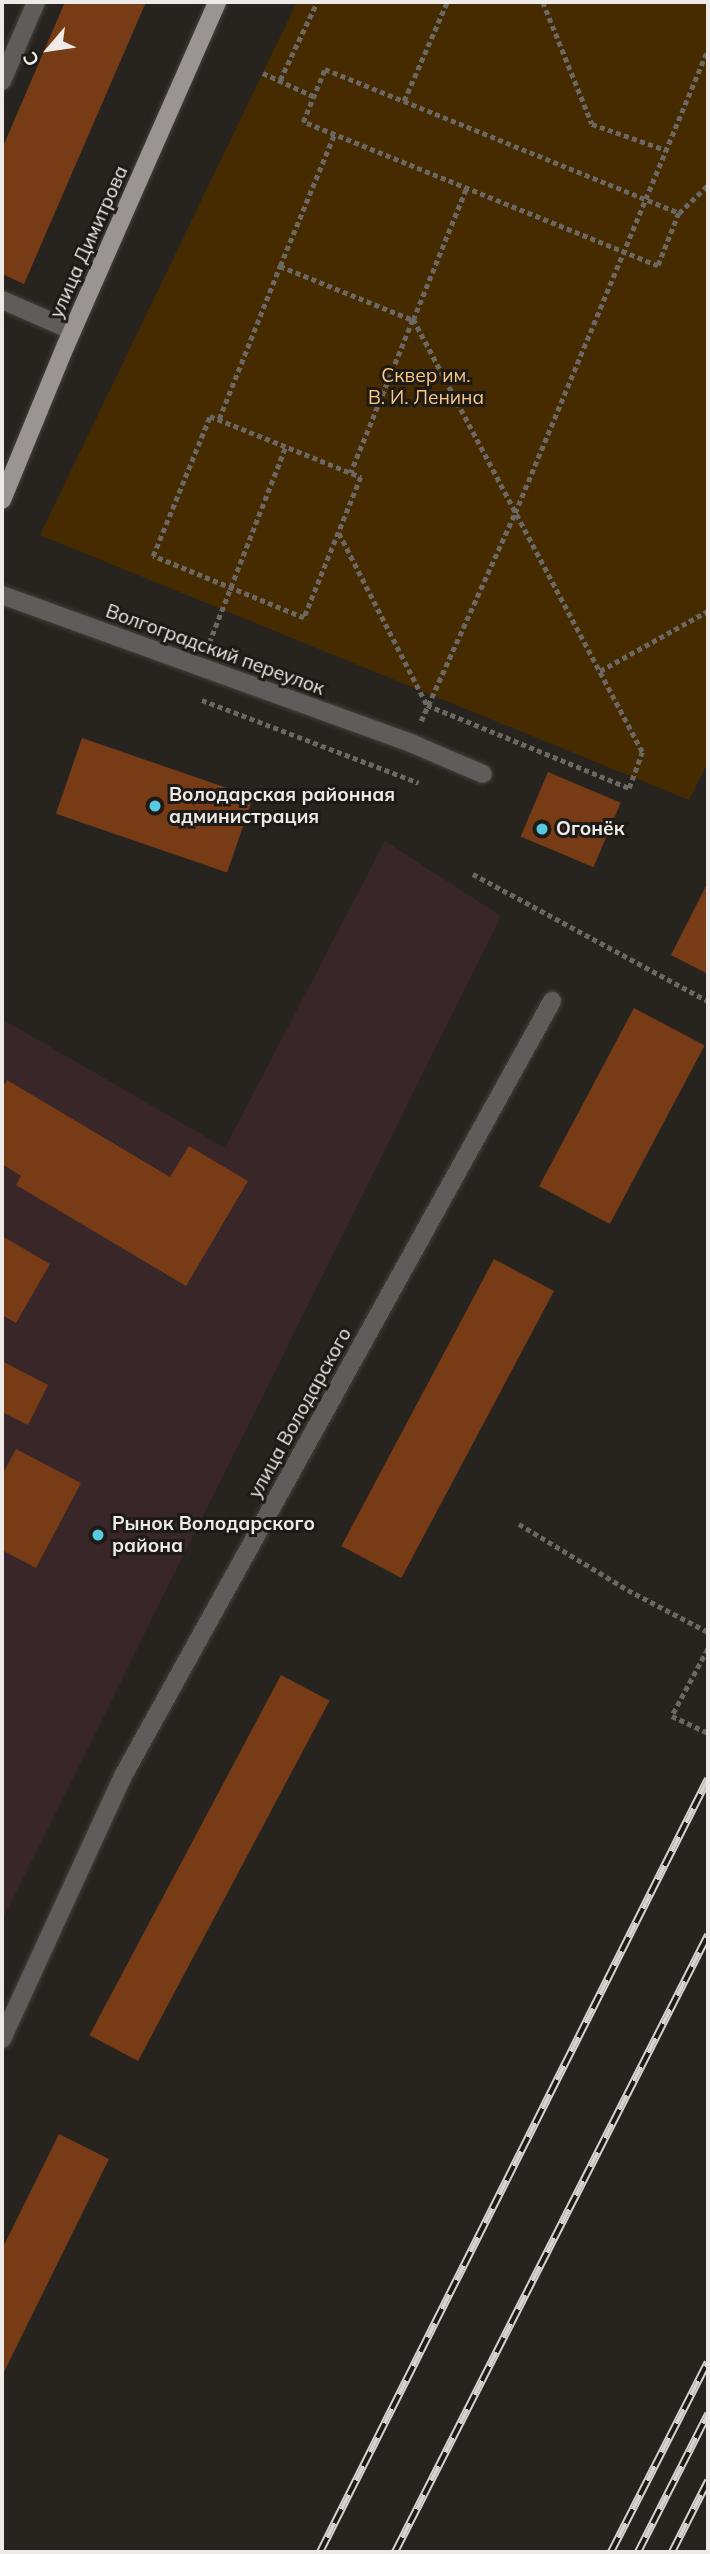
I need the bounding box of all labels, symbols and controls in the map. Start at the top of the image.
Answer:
north arrow [14,14,84,84]
text: С [17,48,44,71]
street label: улица Димитрова [45,162,133,322]
park label: Сквер им. В. И. Ленина [368,365,484,409]
street label: Волгоградский переулок [103,600,327,700]
place label: Володарская районная администрация [169,784,395,828]
marker: Володарская районная администрация [147,798,163,814]
place label: Огонёк [556,818,625,840]
marker: Огонёк [534,821,550,837]
street label: улица Володарского [244,1324,356,1502]
place label: Рынок Володарского района [112,1513,315,1557]
marker: Рынок Володарского района [90,1527,106,1543]

